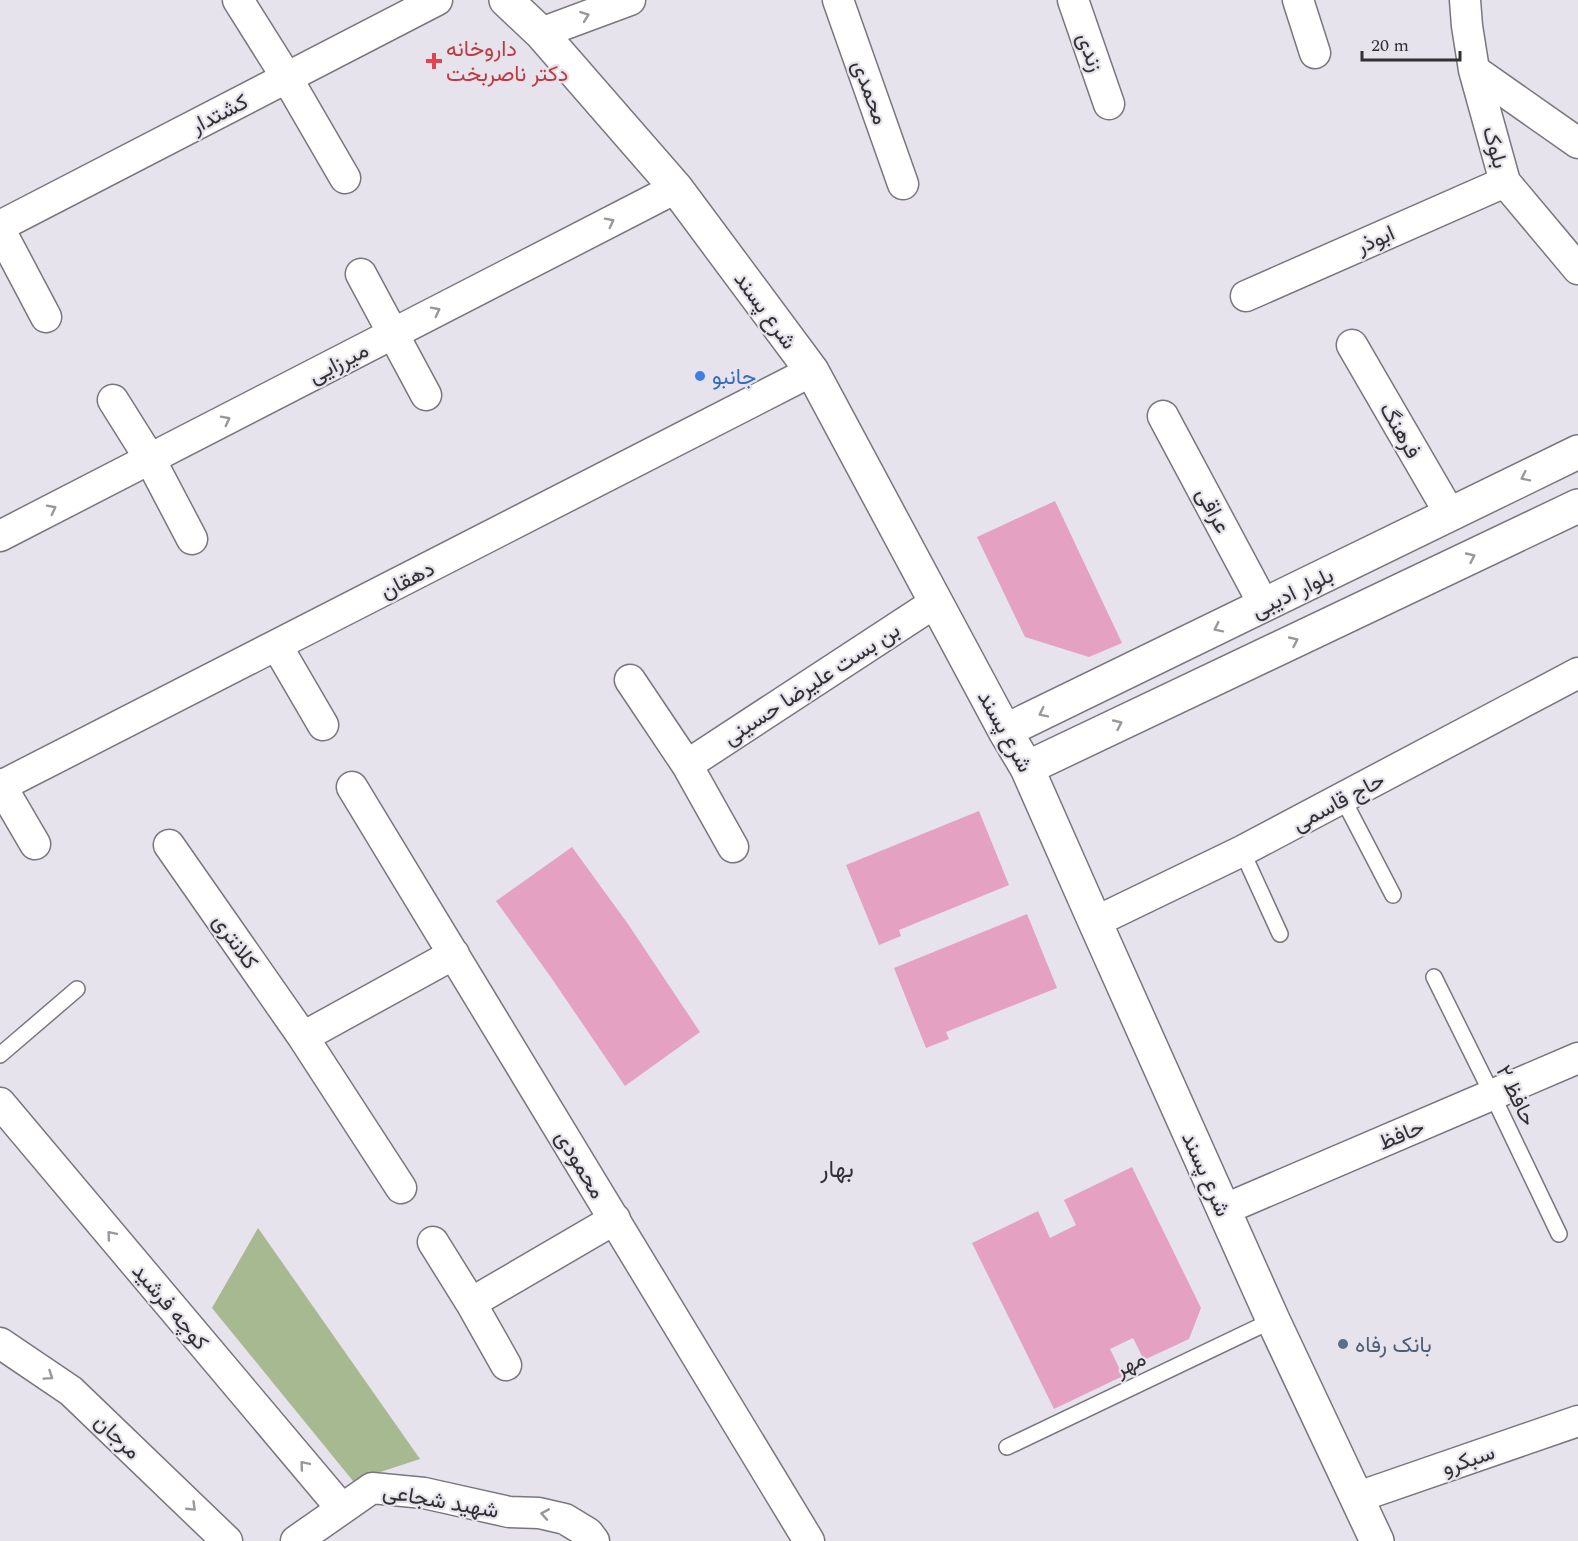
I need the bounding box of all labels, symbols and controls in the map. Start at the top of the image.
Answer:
one-way arrow [580,11,590,24]
scale bar [1362,24,1460,62]
street label: زندی [1068,28,1112,77]
text: 20 m [1371,32,1409,59]
place label: داروخانه دکتر ناصربخت [446,33,568,91]
marker: داروخانه دکتر ناصربخت [427,54,441,68]
street label: محمدی [843,56,896,129]
street label: کشتدار [184,86,254,143]
street label: بلوک [1473,122,1516,172]
street label: ابوذر [1350,217,1400,264]
one-way arrow [603,218,614,230]
street label: شرع پسند [725,265,804,357]
one-way arrow [430,307,441,319]
street label: میرزایی [303,334,375,393]
place label: جانبو [712,361,756,394]
marker: جانبو [693,369,707,383]
street label: فرهنگ [1370,396,1429,465]
one-way arrow [219,416,230,427]
one-way arrow [1521,470,1532,482]
street label: عراقی [1187,482,1238,540]
one-way arrow [46,505,56,516]
street label: دهقان [375,553,441,608]
one-way arrow [1464,553,1475,565]
street label: بلوار ادیبی [1246,559,1339,627]
street label: بن بست علیرضا حسینی [717,614,907,754]
one-way arrow [1214,620,1225,632]
one-way arrow [1288,636,1299,648]
street label: شرع پسند [969,685,1041,779]
one-way arrow [1038,706,1049,717]
one-way arrow [1112,720,1123,732]
street label: حاج قاسمی [1286,764,1391,841]
street label: کلانتری [204,907,266,977]
street label: ۲ حافظ [1487,1059,1545,1132]
street label: حافظ [1373,1111,1430,1160]
street label: محمودی [546,1124,613,1205]
street label: شرع پسند [1172,1127,1239,1222]
district label: بهار [819,1152,854,1188]
one-way arrow [107,1231,118,1242]
street label: كوچه فرشيد [123,1256,216,1358]
place label: بانک رفاه [1355,1329,1432,1362]
marker: بانک رفاه [1336,1337,1350,1351]
street label: مهر [1109,1343,1152,1386]
one-way arrow [42,1368,53,1379]
street label: مرجان [86,1406,148,1468]
street label: سبکرو [1438,1436,1499,1485]
one-way arrow [300,1461,311,1472]
street label: شهید شجاعی [380,1475,501,1528]
one-way arrow [185,1500,196,1511]
one-way arrow [540,1509,549,1521]

